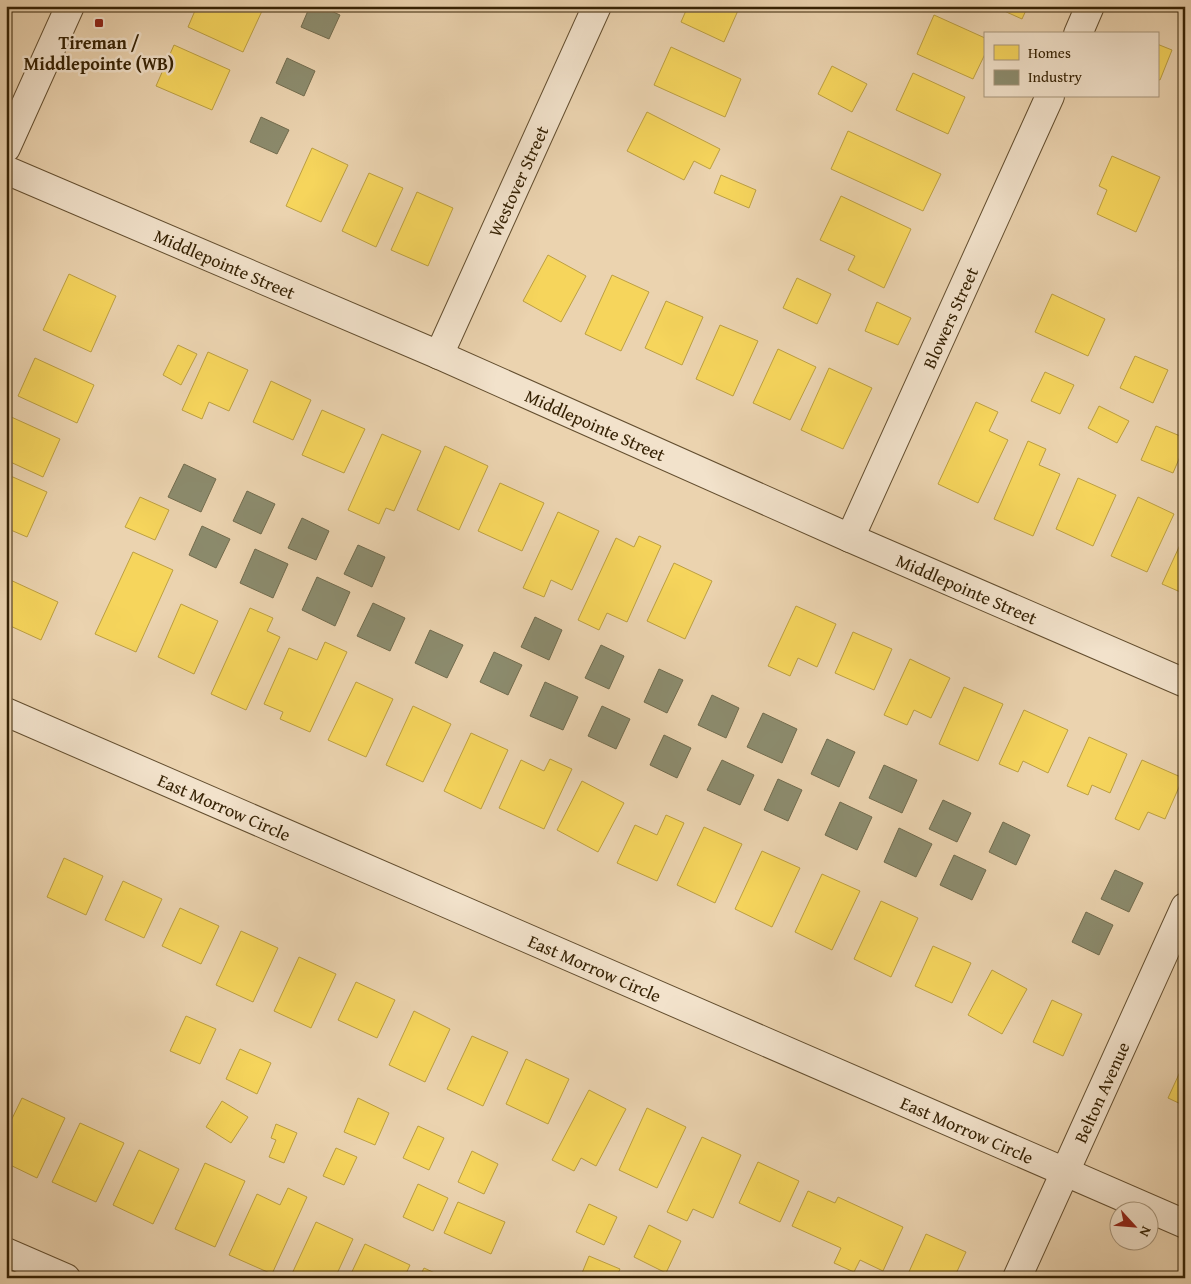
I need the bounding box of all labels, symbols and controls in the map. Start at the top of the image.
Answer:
marker: Tireman / Middlepointe (WB) [93,17,105,29]
place label: Tireman / Middlepointe (WB) [24,29,174,77]
legend [984,32,1158,98]
text: Homes [1028,42,1071,63]
text: Industry [1028,66,1083,87]
street label: Westover Street [481,120,555,241]
street label: Middlepointe Street [150,221,300,306]
street label: Blowers Street [915,262,985,373]
street label: Middlepointe Street [521,382,670,468]
street label: Middlepointe Street [892,546,1042,631]
street label: East Morrow Circle [154,766,295,848]
street label: East Morrow Circle [524,927,666,1009]
street label: Belton Avenue [1066,1037,1136,1147]
street label: East Morrow Circle [897,1089,1038,1170]
north arrow [1108,1202,1158,1252]
text: N [1134,1223,1157,1241]

